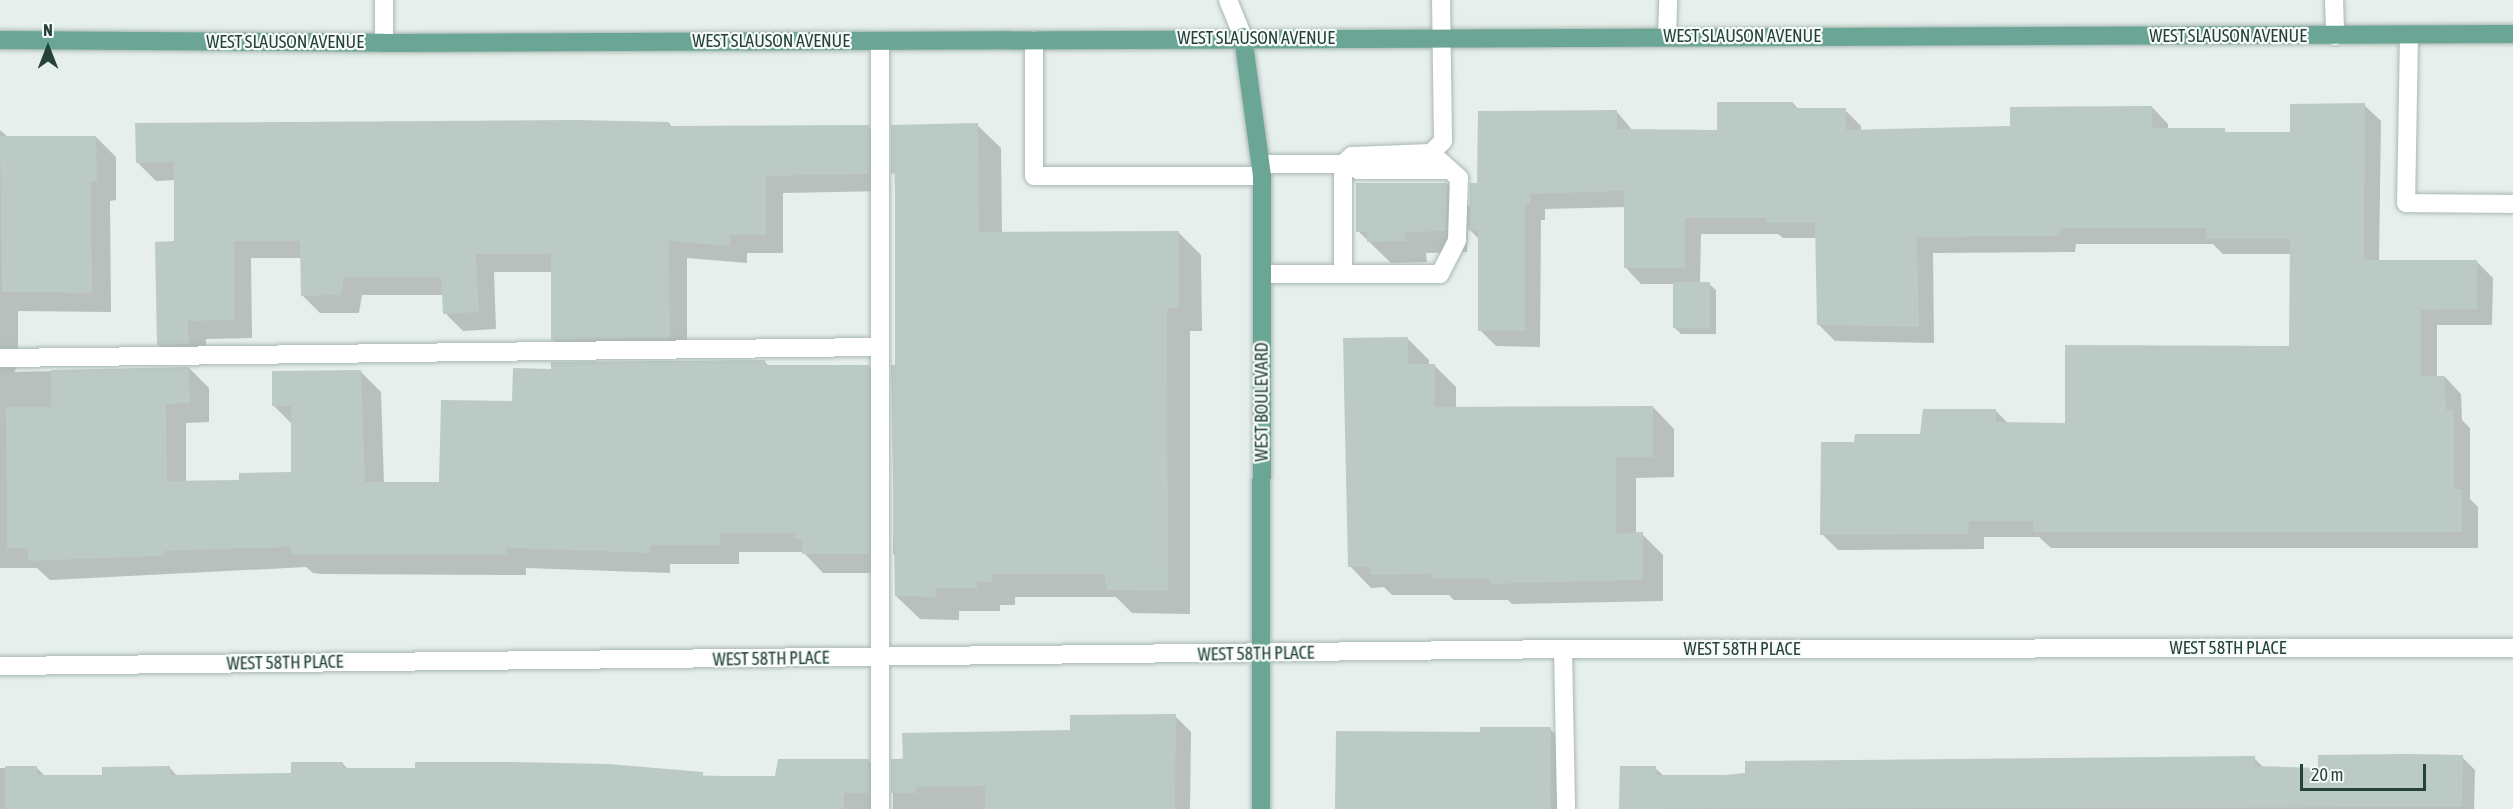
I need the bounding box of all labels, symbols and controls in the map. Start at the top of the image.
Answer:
north arrow [18,18,78,78]
text: N [43,21,53,39]
street label: WEST SLAUSON AVENUE [1663,25,1821,47]
street label: WEST SLAUSON AVENUE [2149,25,2307,47]
street label: WEST SLAUSON AVENUE [1177,27,1335,49]
street label: WEST SLAUSON AVENUE [692,30,850,52]
street label: WEST SLAUSON AVENUE [206,31,364,53]
street label: WEST BOULEVARD [1251,342,1273,462]
street label: WEST 58TH PLACE [2170,637,2286,659]
street label: WEST 58TH PLACE [1684,638,1800,660]
street label: WEST 58TH PLACE [1197,642,1315,666]
street label: WEST 58TH PLACE [712,647,830,671]
street label: WEST 58TH PLACE [226,651,344,675]
scale bar [2303,752,2429,790]
text: 20 m [2311,764,2343,785]

